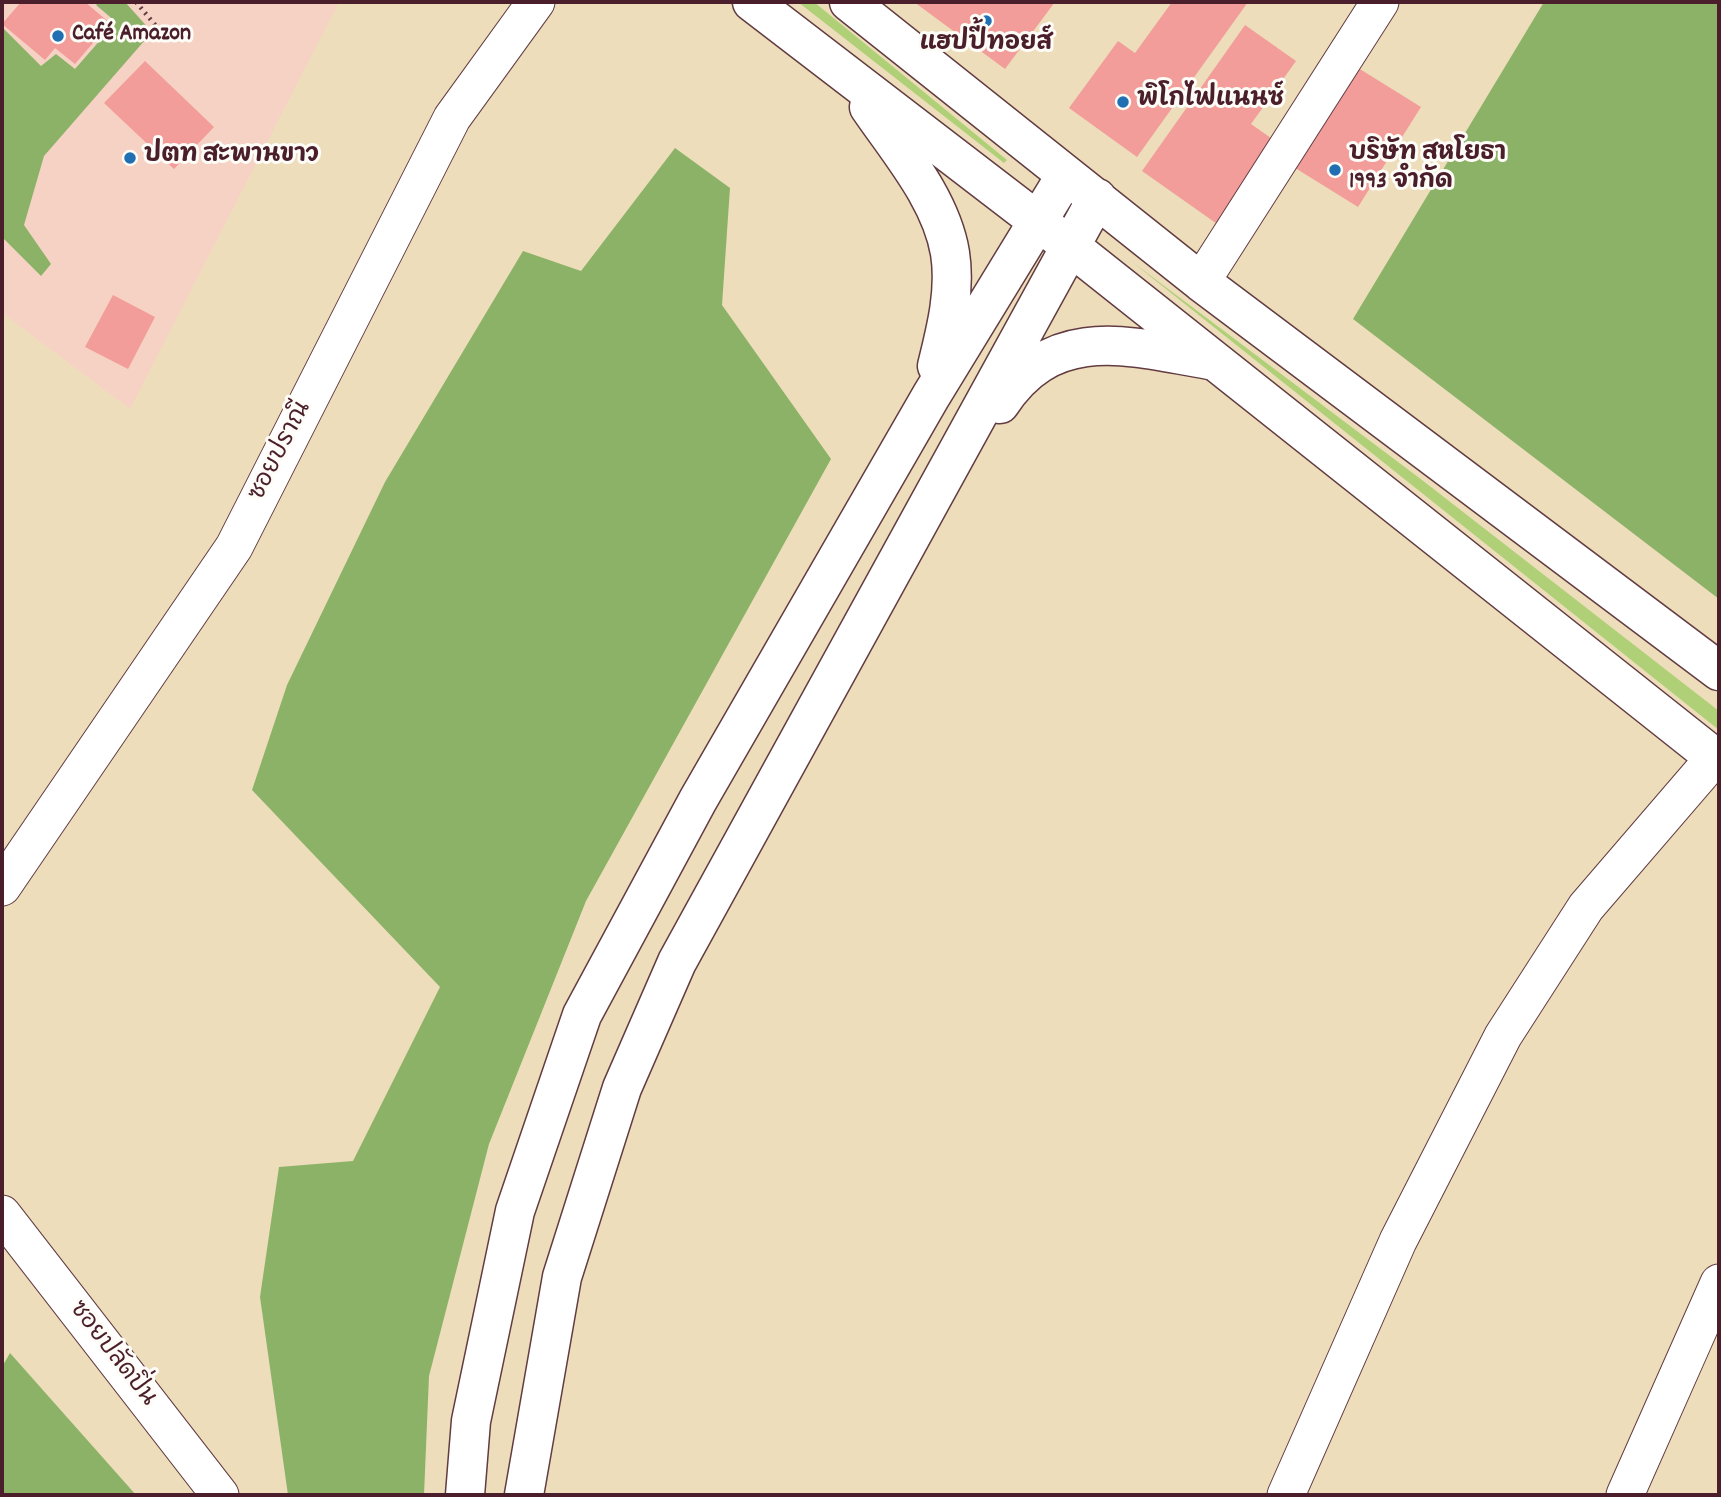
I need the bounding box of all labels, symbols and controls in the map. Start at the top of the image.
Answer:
marker: แฮปปี้ทอยส์ [978,13,994,29]
place label: Café Amazon [72,22,191,50]
marker: Café Amazon [50,28,66,44]
place label: แฮปปี้ทอยส์ [920,32,1052,60]
place label: พิโกไฟแนนซ์ [1137,88,1284,116]
marker: พิโกไฟแนนซ์ [1115,94,1131,110]
place label: บริษัท สหโยธา 1993 จำกัด [1349,142,1506,198]
place label: ปตท สะพานขาว [144,144,319,172]
marker: ปตท สะพานขาว [122,150,138,166]
marker: บริษัท สหโยธา 1993 จำกัด [1327,162,1343,178]
street label: ซอยปราณี [245,398,319,506]
street label: ซอยปลัดปิ่น [61,1297,161,1413]

